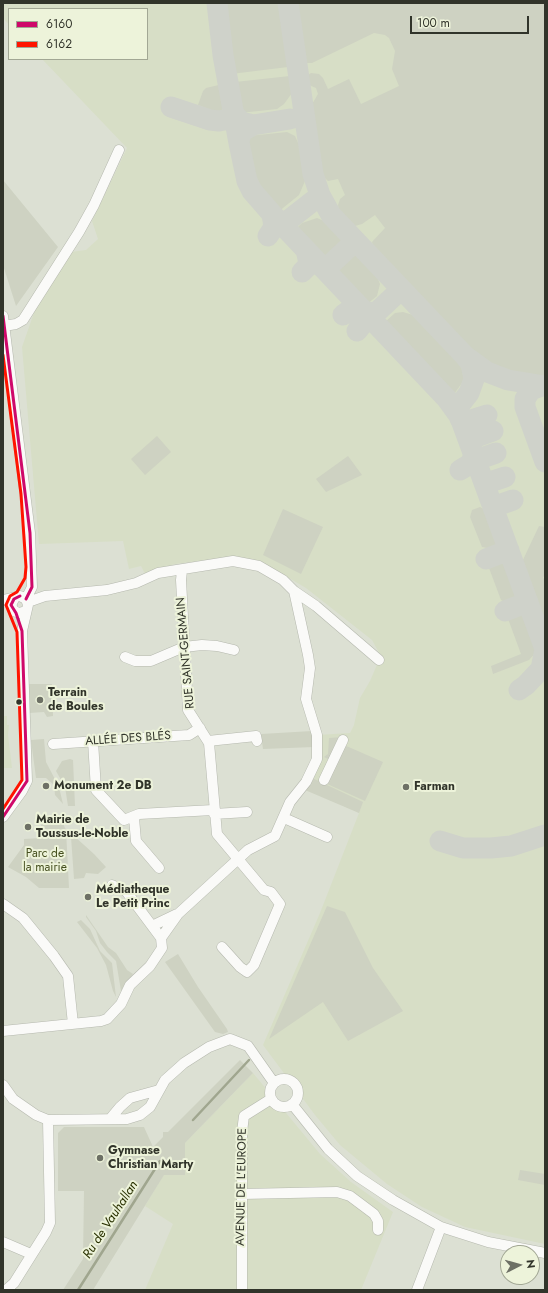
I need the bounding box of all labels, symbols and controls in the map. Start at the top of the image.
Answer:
legend [8,8,148,60]
scale bar [412,8,531,34]
text: 100 m [417,14,450,32]
text: 6160 [46,15,72,33]
text: 6162 [46,35,72,53]
street label: RUE SAINT-GERMAIN [174,597,198,709]
place label: Terrain de Boules [48,686,103,714]
marker: Terrain de Boules [35,695,45,705]
unlabelled marker [14,697,24,707]
street label: ALLÉE DES BLÉS [85,729,171,749]
place label: Monument 2e DB [54,779,152,793]
place label: Farman [414,780,455,794]
marker: Monument 2e DB [41,781,51,791]
marker: Farman [401,782,411,792]
place label: Mairie de Toussus-le-Noble [36,813,128,841]
marker: Mairie de Toussus-le-Noble [23,822,33,832]
park label: Parc de la mairie [23,847,67,875]
place label: Médiatheque Le Petit Princ [96,883,170,911]
marker: Médiatheque Le Petit Princ [83,892,93,902]
street label: AVENUE DE L'EUROPE [234,1128,250,1246]
place label: Gymnase Christian Marty [108,1144,193,1172]
marker: Gymnase Christian Marty [95,1153,105,1163]
water label: Ru de Vauhallan [80,1178,142,1262]
north arrow [500,1245,540,1285]
text: N [523,1259,539,1269]

